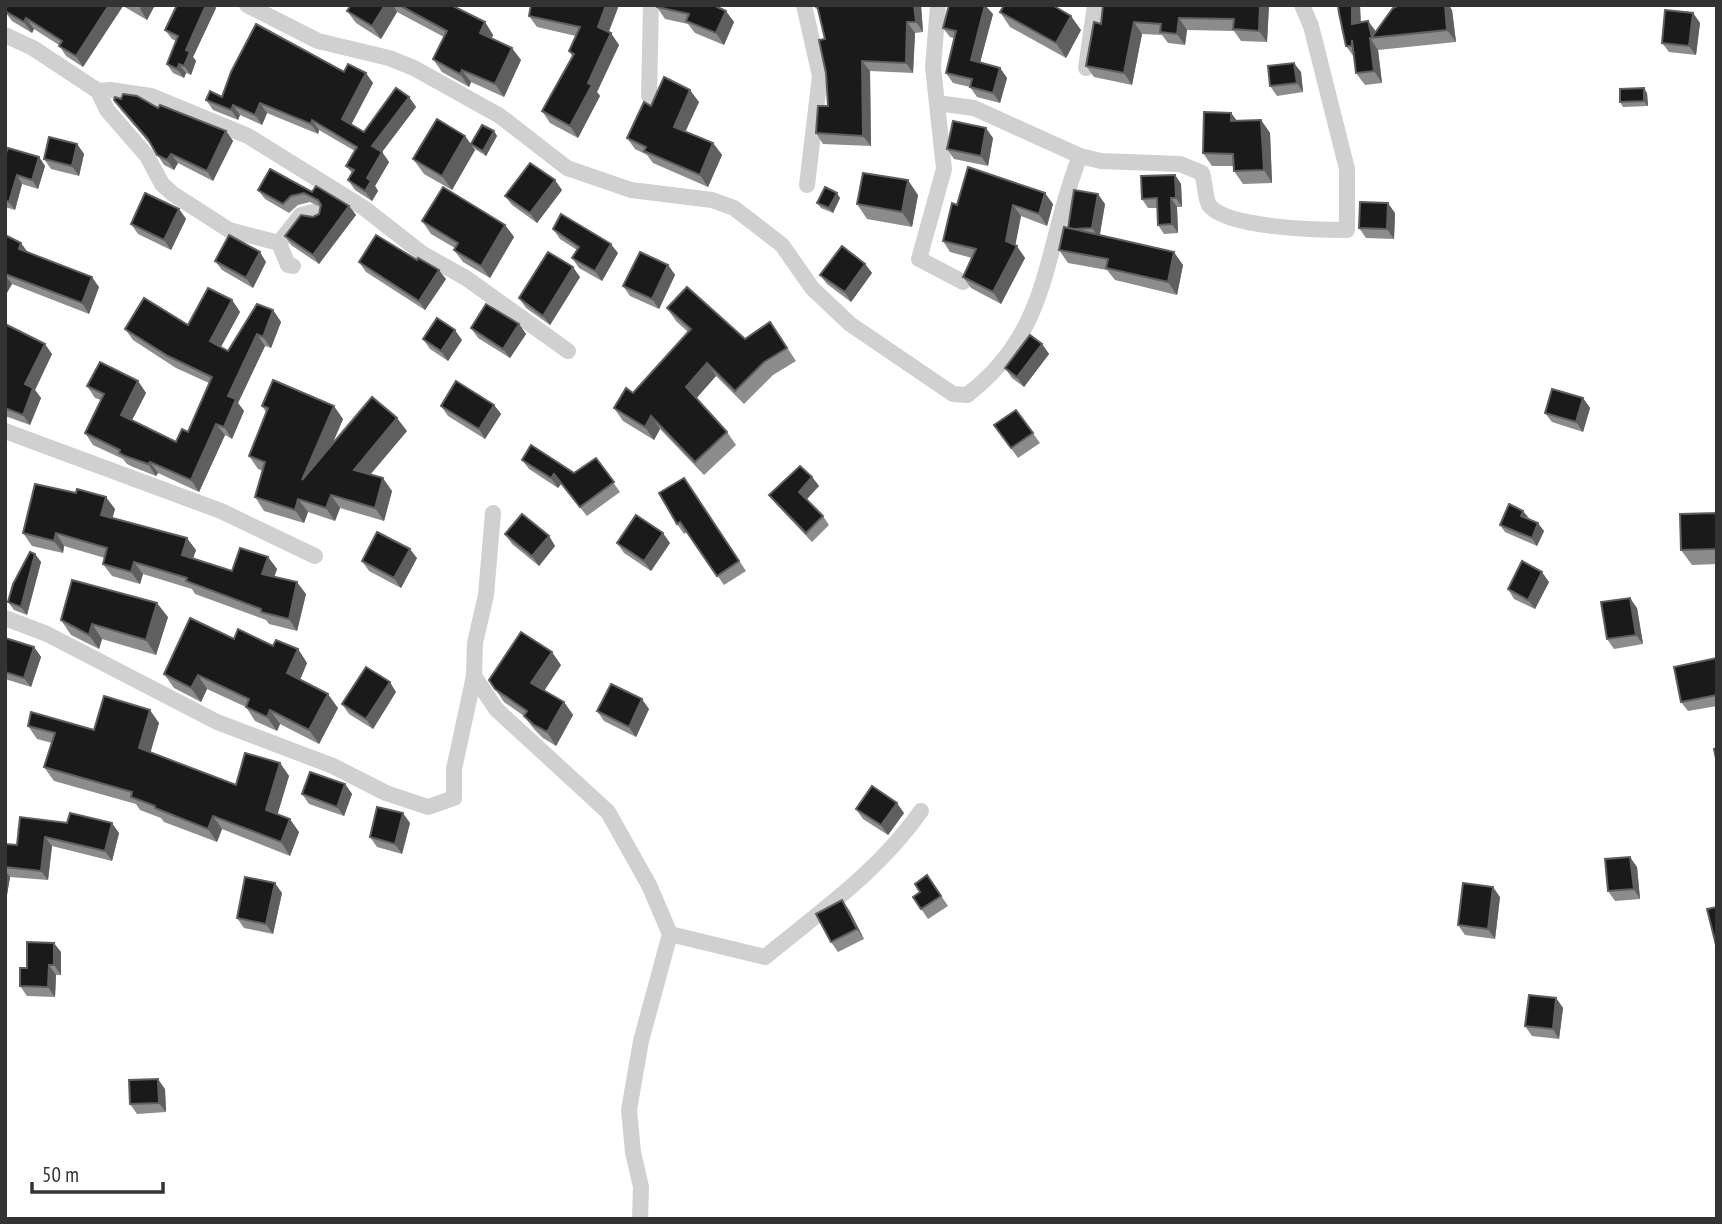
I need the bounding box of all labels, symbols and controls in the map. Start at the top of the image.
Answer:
scale bar [32,1150,163,1194]
text: 50 m [42,1161,79,1188]

